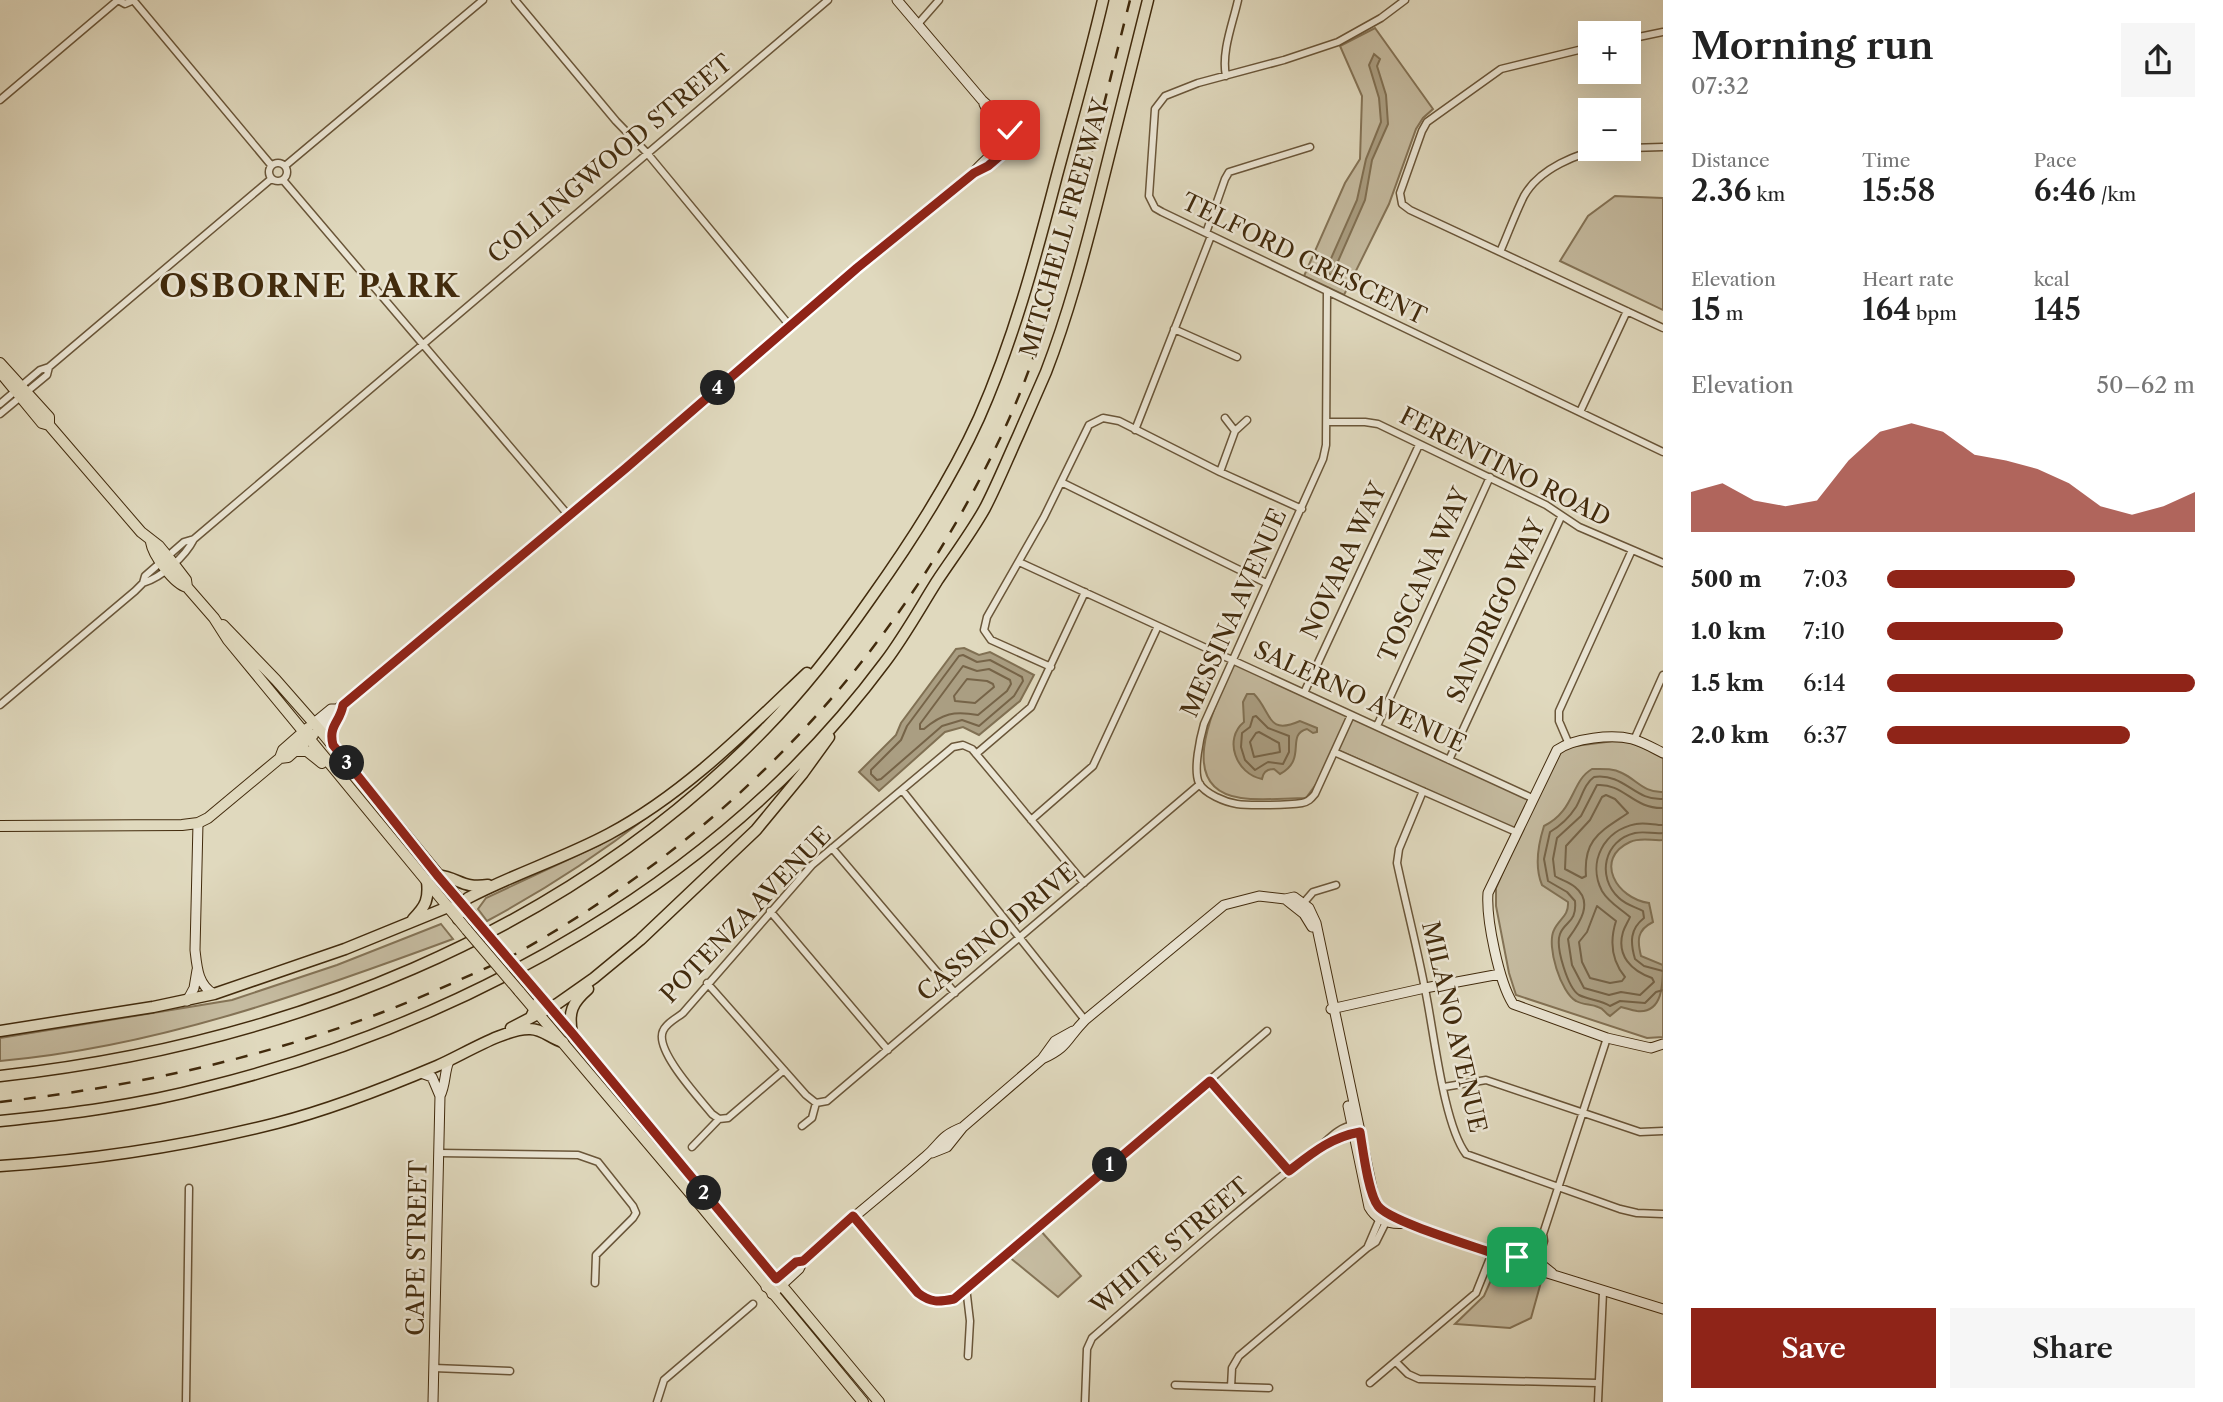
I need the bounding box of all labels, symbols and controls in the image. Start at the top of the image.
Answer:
map controls [1578,21,1641,161]
button: + [1578,21,1641,84]
text: Morning run [1691,22,1934,69]
button: share [2121,23,2195,97]
street label: COLLINGWOOD STREET [482,48,738,269]
text: 07:32 [1691,72,1749,100]
street label: MITCHELL FREEWAY [1014,94,1116,360]
button: − [1578,98,1641,161]
pin [980,100,1040,160]
icon: check [991,111,1029,149]
text: Distance [1691,149,1770,172]
text: Time [1862,149,1910,172]
text: Pace [2034,149,2077,172]
text: 2.36 [1691,172,1751,209]
text: 15:58 [1862,172,1935,209]
text: 6:46 [2034,172,2096,209]
text: km [1751,183,1785,206]
text: /km [2096,183,2136,206]
street label: TELFORD CRESCENT [1177,187,1431,330]
district label: OSBORNE PARK [159,266,461,305]
text: Elevation [1691,268,1776,291]
text: Heart rate [1862,268,1954,291]
text: kcal [2034,268,2070,291]
text: 15 [1691,291,1721,328]
text: 164 [1862,291,1911,328]
text: 145 [2034,291,2081,328]
text: m [1721,302,1743,325]
text: bpm [1911,302,1957,325]
pin: 4 [700,370,736,406]
text: Elevation [1691,371,1794,399]
text: 50–62 m [2097,371,2195,399]
text: 4 [712,376,723,399]
street label: FERENTINO ROAD [1395,401,1615,532]
street label: NOVARA WAY [1295,477,1393,644]
street label: TOSCANA WAY [1372,482,1475,667]
street label: MESSINA AVENUE [1175,504,1293,722]
street label: SANDRIGO WAY [1440,513,1551,707]
text: 500 m [1691,565,1762,593]
text: 7:03 [1803,565,1848,593]
text: 1.0 km [1691,617,1766,645]
text: 7:10 [1803,617,1845,645]
street label: SALERNO AVENUE [1249,635,1471,759]
text: 1.5 km [1691,669,1764,697]
text: 6:14 [1803,669,1846,697]
text: 2.0 km [1691,721,1769,749]
text: 6:37 [1803,721,1847,749]
pin: 3 [330,746,364,780]
text: 3 [341,751,352,774]
street label: POTENZA AVENUE [654,821,837,1009]
street label: CASSINO DRIVE [911,856,1082,1007]
street label: MILANO AVENUE [1416,918,1493,1136]
pin: 1 [1092,1148,1128,1182]
text: 1 [1105,1153,1114,1176]
street label: CAPE STREET [400,1160,433,1336]
street label: WHITE STREET [1084,1171,1255,1321]
pin: 2 [686,1176,722,1210]
text: 2 [698,1181,709,1204]
pin [1487,1227,1547,1287]
icon: arrive [1498,1238,1536,1276]
button: Save [1691,1308,1936,1388]
button: Share [1950,1308,2195,1388]

